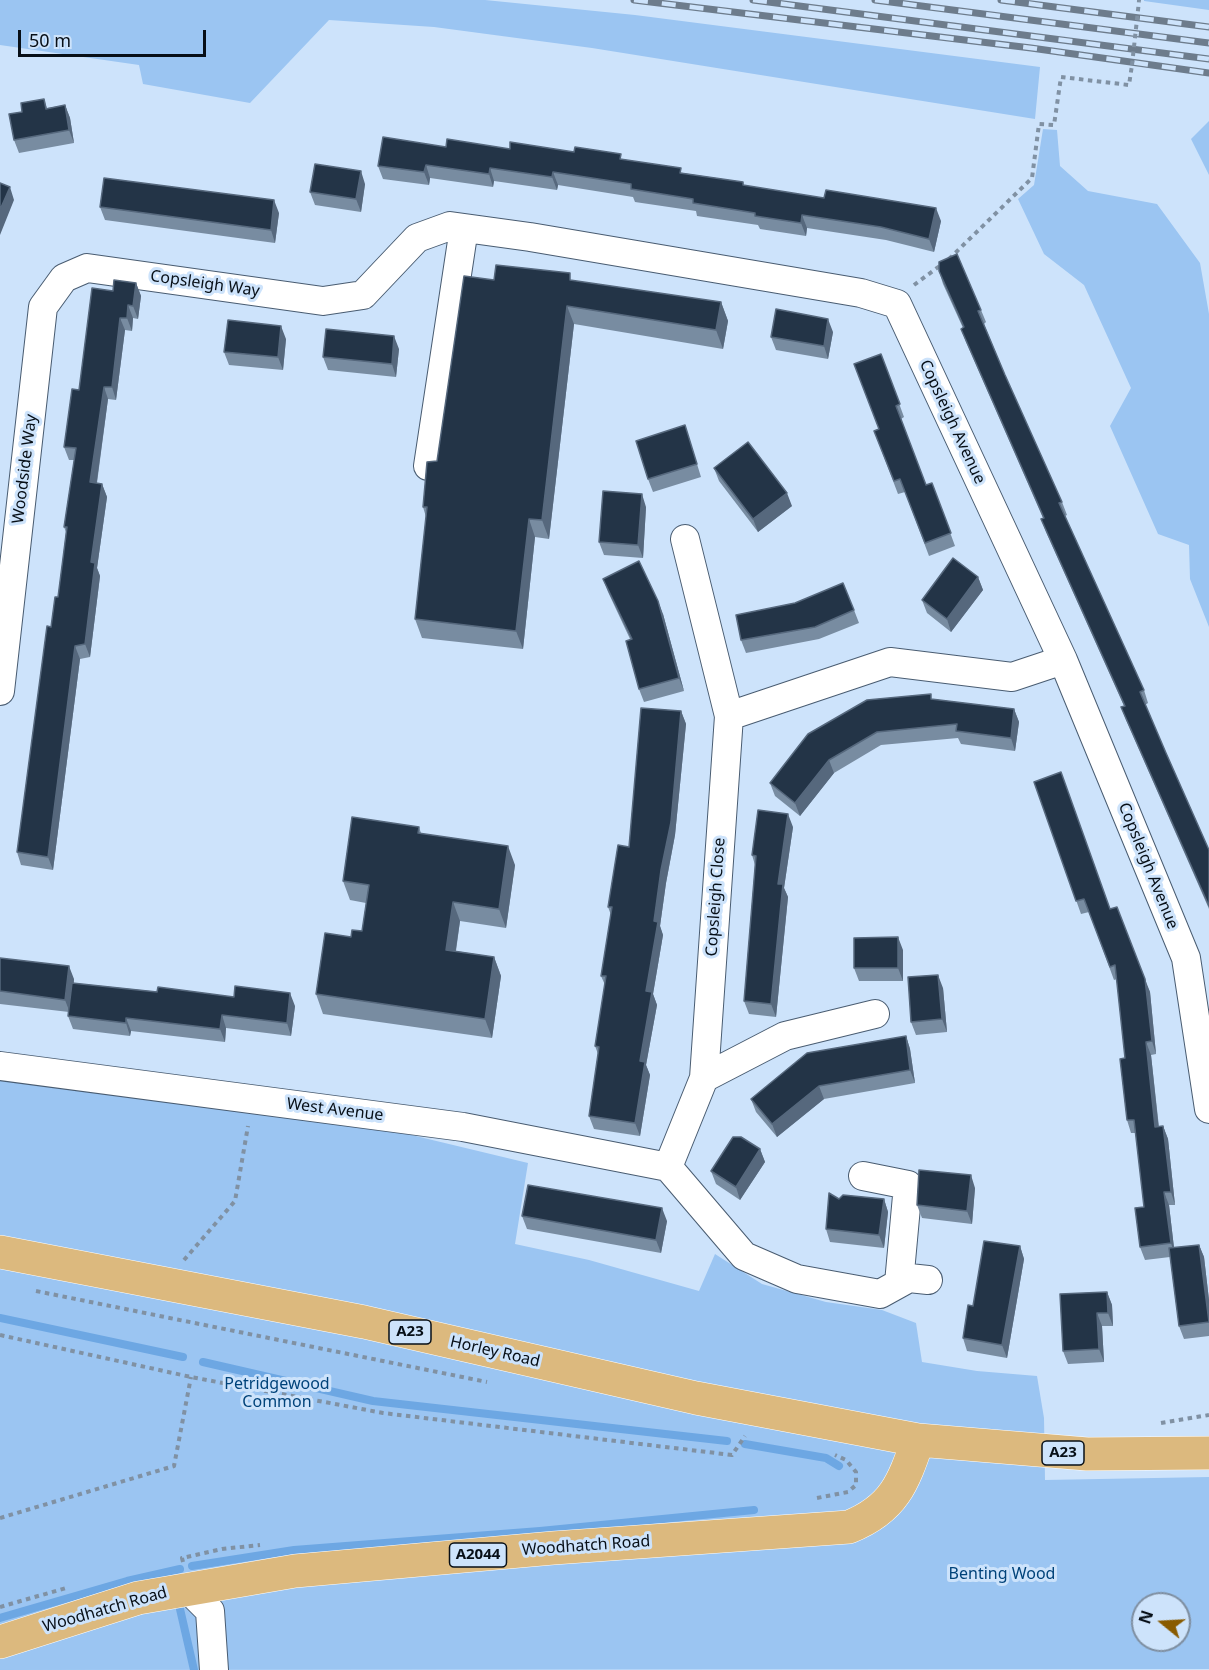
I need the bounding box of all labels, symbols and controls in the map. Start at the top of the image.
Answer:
scale bar [21,18,208,56]
text: 50 m [29,28,71,52]
street label: Copsleigh Way [149,267,261,301]
street label: Copsleigh Avenue [915,357,989,487]
street label: Woodside Way [9,413,41,525]
street label: Copsleigh Avenue [1114,800,1182,932]
street label: Copsleigh Close [702,837,730,957]
street label: West Avenue [286,1095,384,1125]
road number: A23 [389,1320,431,1344]
street label: Horley Road [448,1332,542,1372]
park label: Petridgewood Common [224,1374,330,1412]
road number: A23 [1042,1441,1084,1465]
street label: Woodhatch Road [521,1532,651,1560]
road number: A2044 [450,1543,506,1567]
park label: Benting Wood [949,1564,1055,1584]
street label: Woodhatch Road [41,1583,169,1637]
north arrow [1131,1592,1191,1652]
text: N [1133,1607,1158,1627]

